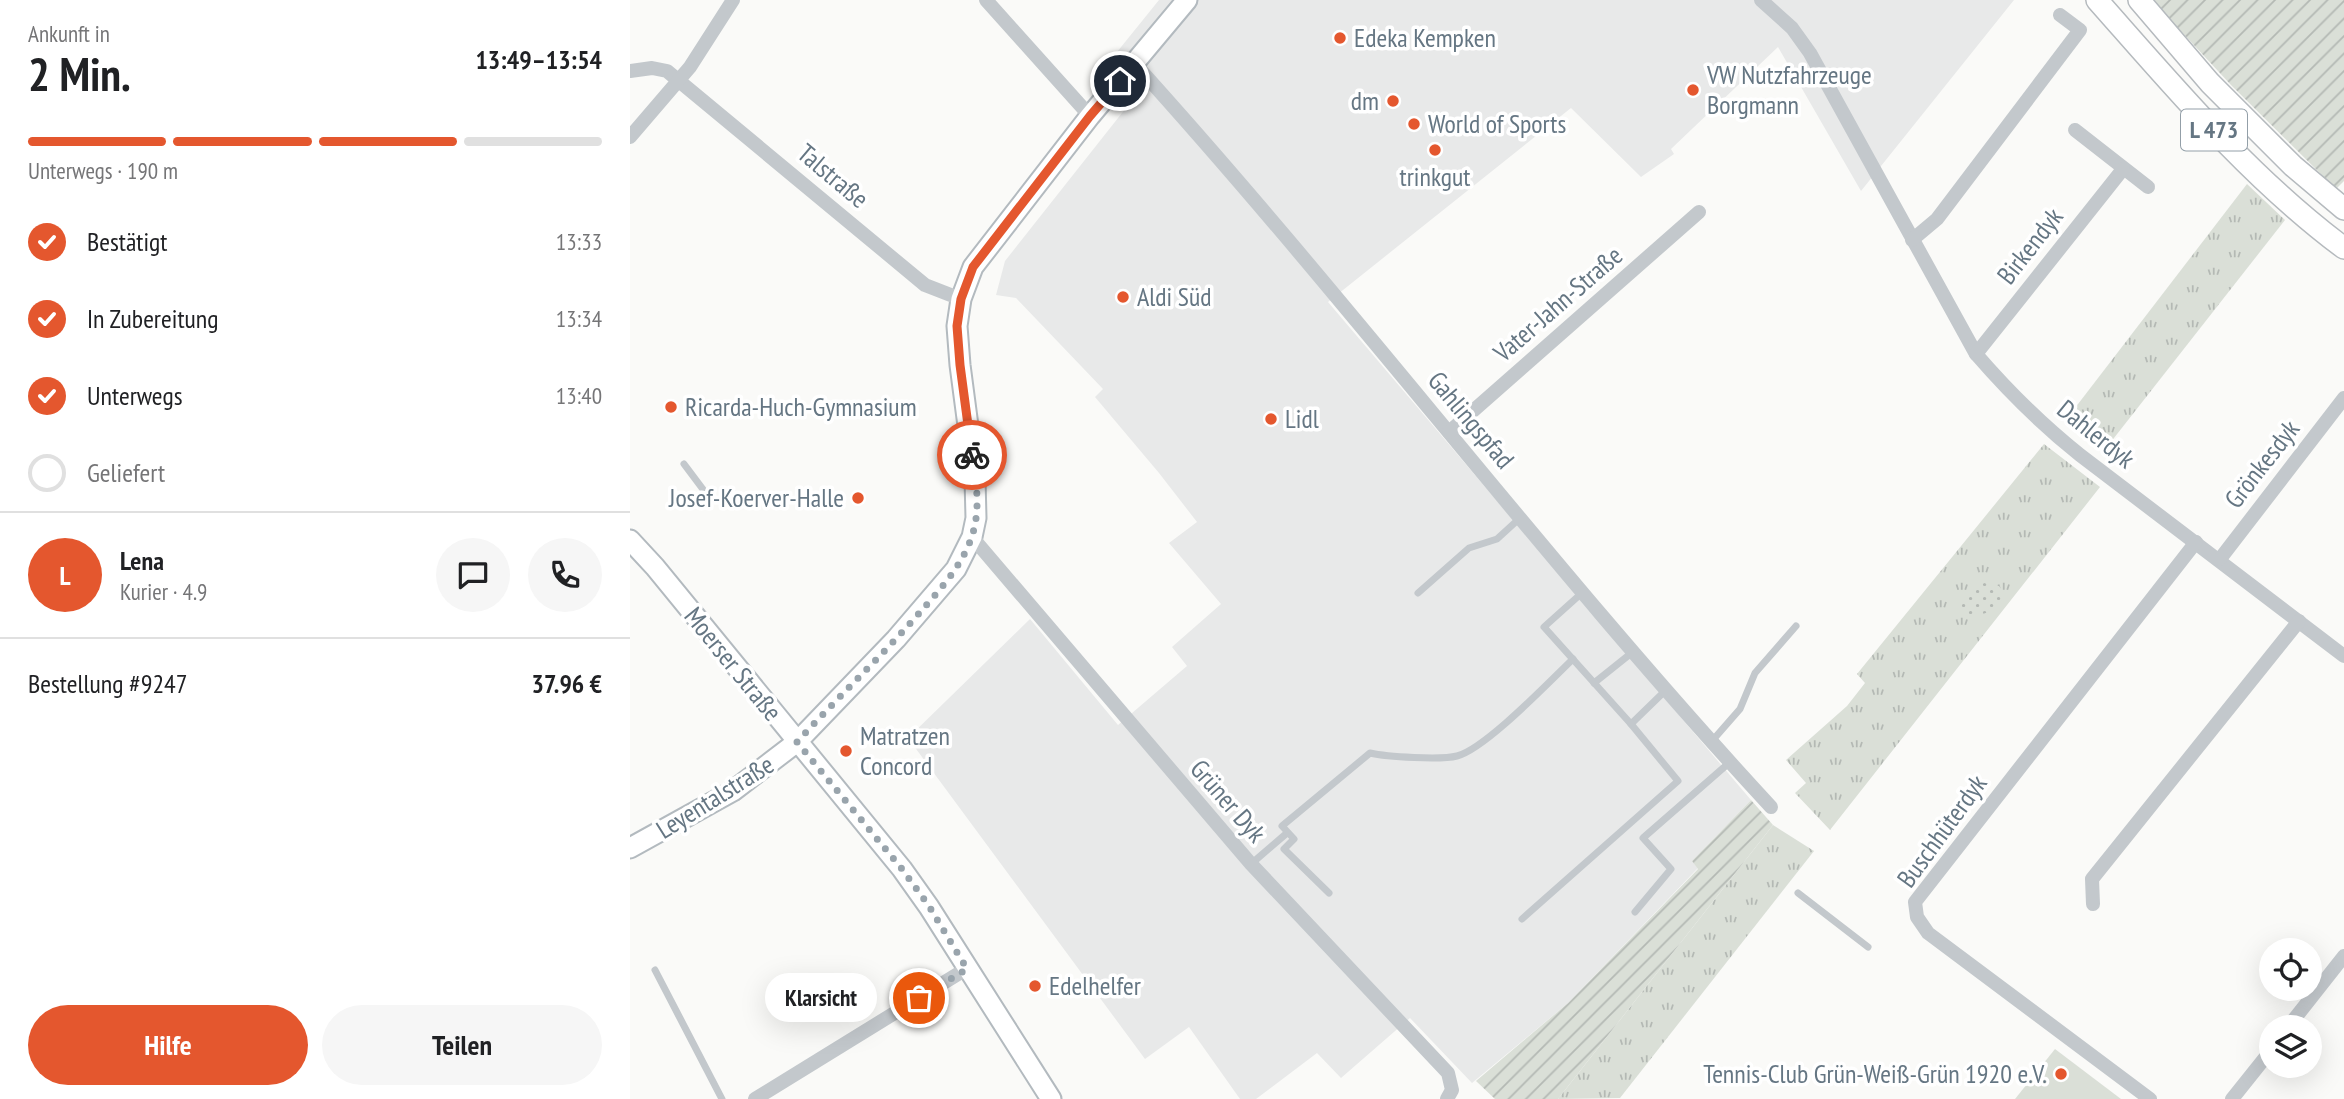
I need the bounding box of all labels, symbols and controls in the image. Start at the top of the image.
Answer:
text: Ankunft in [28,19,110,48]
place label: Edeka Kempken [1354,21,1496,54]
marker: Edeka Kempken [1332,30,1348,46]
text: 13:49–13:54 [475,43,602,76]
text: 2 Min. [28,44,131,104]
pin [1090,51,1150,111]
place label: VW Nutzfahrzeuge Borgmann [1706,58,1872,121]
icon: home [1101,62,1139,100]
marker: VW Nutzfahrzeuge Borgmann [1685,82,1701,98]
place label: dm [1351,84,1379,117]
marker: dm [1385,93,1401,109]
place label: World of Sports [1428,107,1566,140]
road number: L 473 [2181,110,2247,150]
marker: World of Sports [1406,116,1422,132]
street label: Talstraße [791,136,876,215]
marker: trinkgut [1427,142,1443,158]
text: Unterwegs · 190 m [28,156,178,185]
place label: trinkgut [1400,160,1470,193]
street label: Birkendyk [1989,201,2070,291]
icon: check [28,223,66,261]
text: Bestätigt [87,225,168,258]
text: 13:33 [556,227,602,256]
street label: Vater-Jahn-Straße [1486,239,1629,369]
place label: Aldi Süd [1137,280,1211,313]
marker: Aldi Süd [1115,289,1131,305]
icon: check [28,300,66,338]
text: In Zubereitung [87,302,218,335]
text: 13:34 [556,304,602,333]
street label: Gahlingspfad [1421,364,1522,475]
icon: check [28,377,66,415]
text: Unterwegs [87,379,182,412]
text: 13:40 [556,381,602,410]
place label: Ricarda-Huch-Gymnasium [685,390,917,423]
street label: Dahlerdyk [2051,392,2142,475]
marker: Ricarda-Huch-Gymnasium [663,399,679,415]
place label: Lidl [1285,402,1319,435]
marker: Lidl [1263,411,1279,427]
street label: Grönkesdyk [2217,413,2306,514]
courier [937,420,1007,490]
icon: bike [953,436,991,474]
text: Geliefert [87,456,165,489]
place label: Josef-Koerver-Halle [668,481,844,514]
marker: Josef-Koerver-Halle [850,490,866,506]
button: chat [436,538,510,612]
button: phone [528,538,602,612]
text: Lena [120,544,164,577]
text: L [59,559,71,592]
text: Kurier · 4.9 [120,577,207,606]
street label: Moerser Straße [677,600,789,727]
text: Bestellung #9247 [28,667,188,700]
text: 37.96 € [532,667,602,700]
place label: Matratzen Concord [860,719,950,782]
marker: Matratzen Concord [838,743,854,759]
street label: Leyentalstraße [650,748,780,846]
street label: Grüner Dyk [1183,752,1273,849]
street label: Buschhüterdyk [1890,768,1994,894]
map controls [2259,938,2322,1078]
button: locate [2259,938,2322,1001]
pin [889,968,949,1028]
place label: Edelhelfer [1049,969,1141,1002]
callout: Klarsicht [765,974,877,1023]
marker: Edelhelfer [1027,978,1043,994]
icon: bag [900,979,938,1017]
text: Klarsicht [785,983,857,1012]
button: Hilfe [28,1005,308,1085]
button: Teilen [322,1005,602,1085]
button: layers [2259,1015,2322,1078]
place label: Tennis-Club Grün-Weiß-Grün 1920 e.V. [1703,1057,2047,1090]
marker: Tennis-Club Grün-Weiß-Grün 1920 e.V. [2053,1066,2069,1082]

